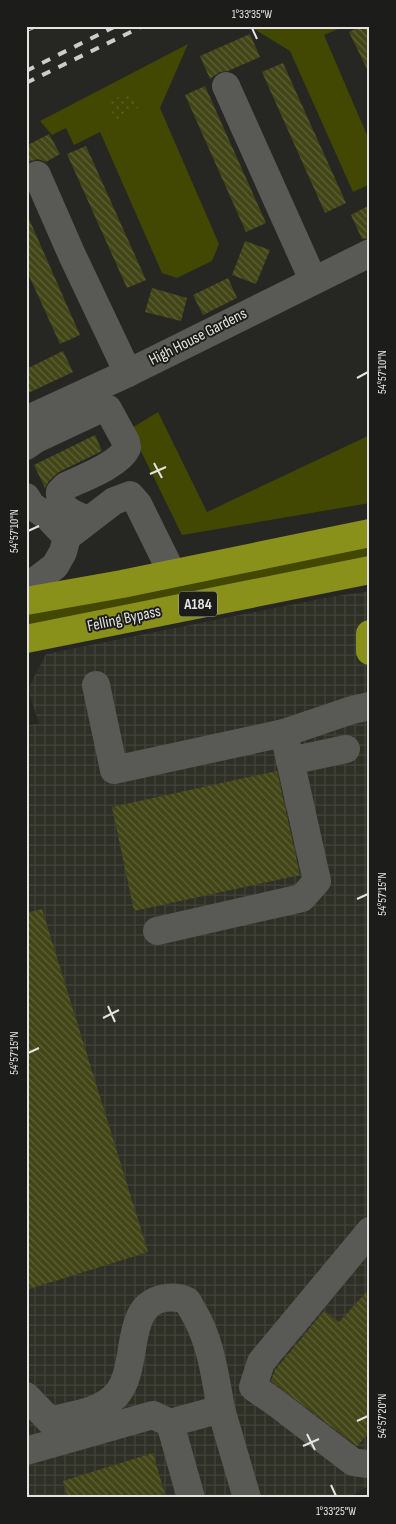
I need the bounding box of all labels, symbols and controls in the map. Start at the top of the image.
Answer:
text: 1°33'35"W [232,7,272,22]
street label: High House Gardens [146,304,250,370]
text: 54°57'10"N [375,350,390,394]
text: 54°57'10"N [7,509,22,553]
road number: A184 [179,592,217,616]
street label: Felling Bypass [86,602,163,636]
text: 54°57'15"N [375,872,390,916]
text: 54°57'15"N [7,1031,22,1075]
text: 54°57'20"N [375,1394,390,1438]
text: 1°33'25"W [316,1504,356,1519]

